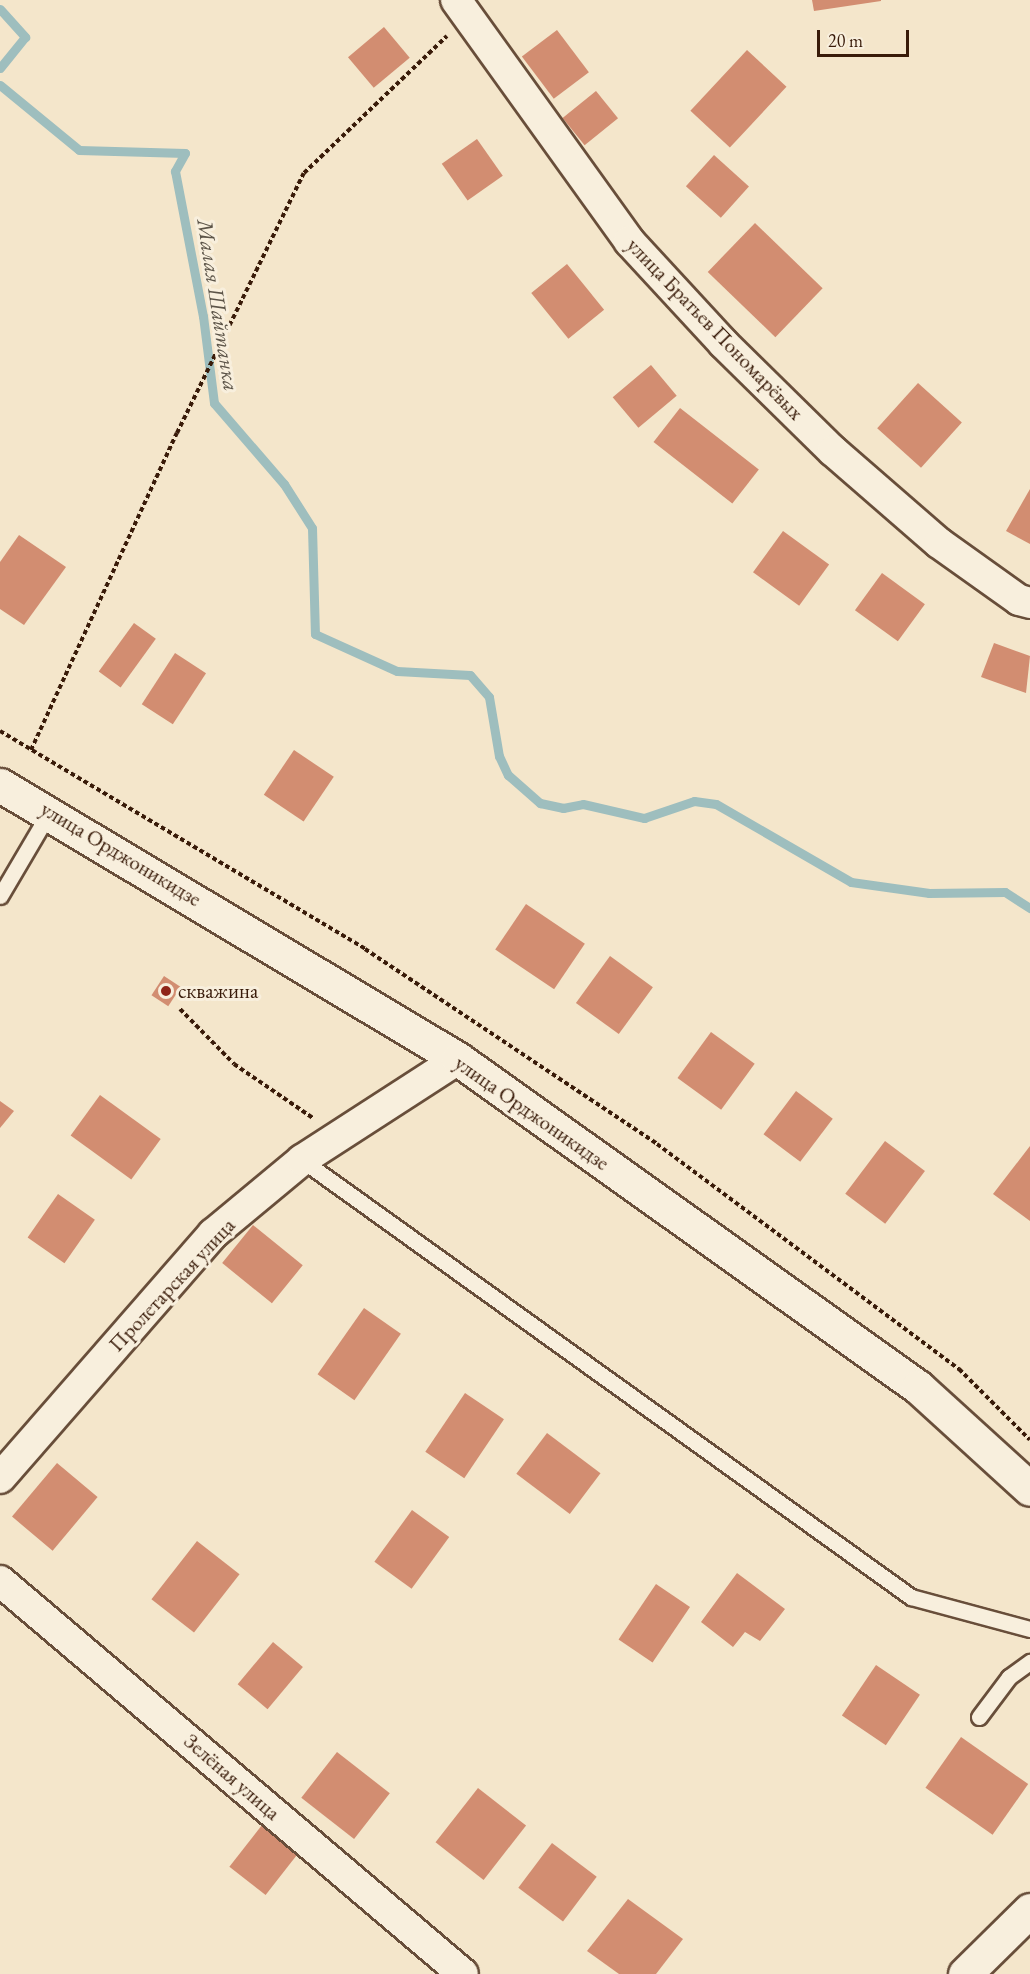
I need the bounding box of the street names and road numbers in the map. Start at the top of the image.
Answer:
street label: улица Братьев Пономарёвых [622,233,808,425]
street label: улица Орджоникидзе [36,796,206,912]
street label: улица Орджоникидзе [450,1050,614,1176]
street label: Пролетарская улица [104,1213,240,1357]
street label: Зелёная улица [179,1728,285,1826]

